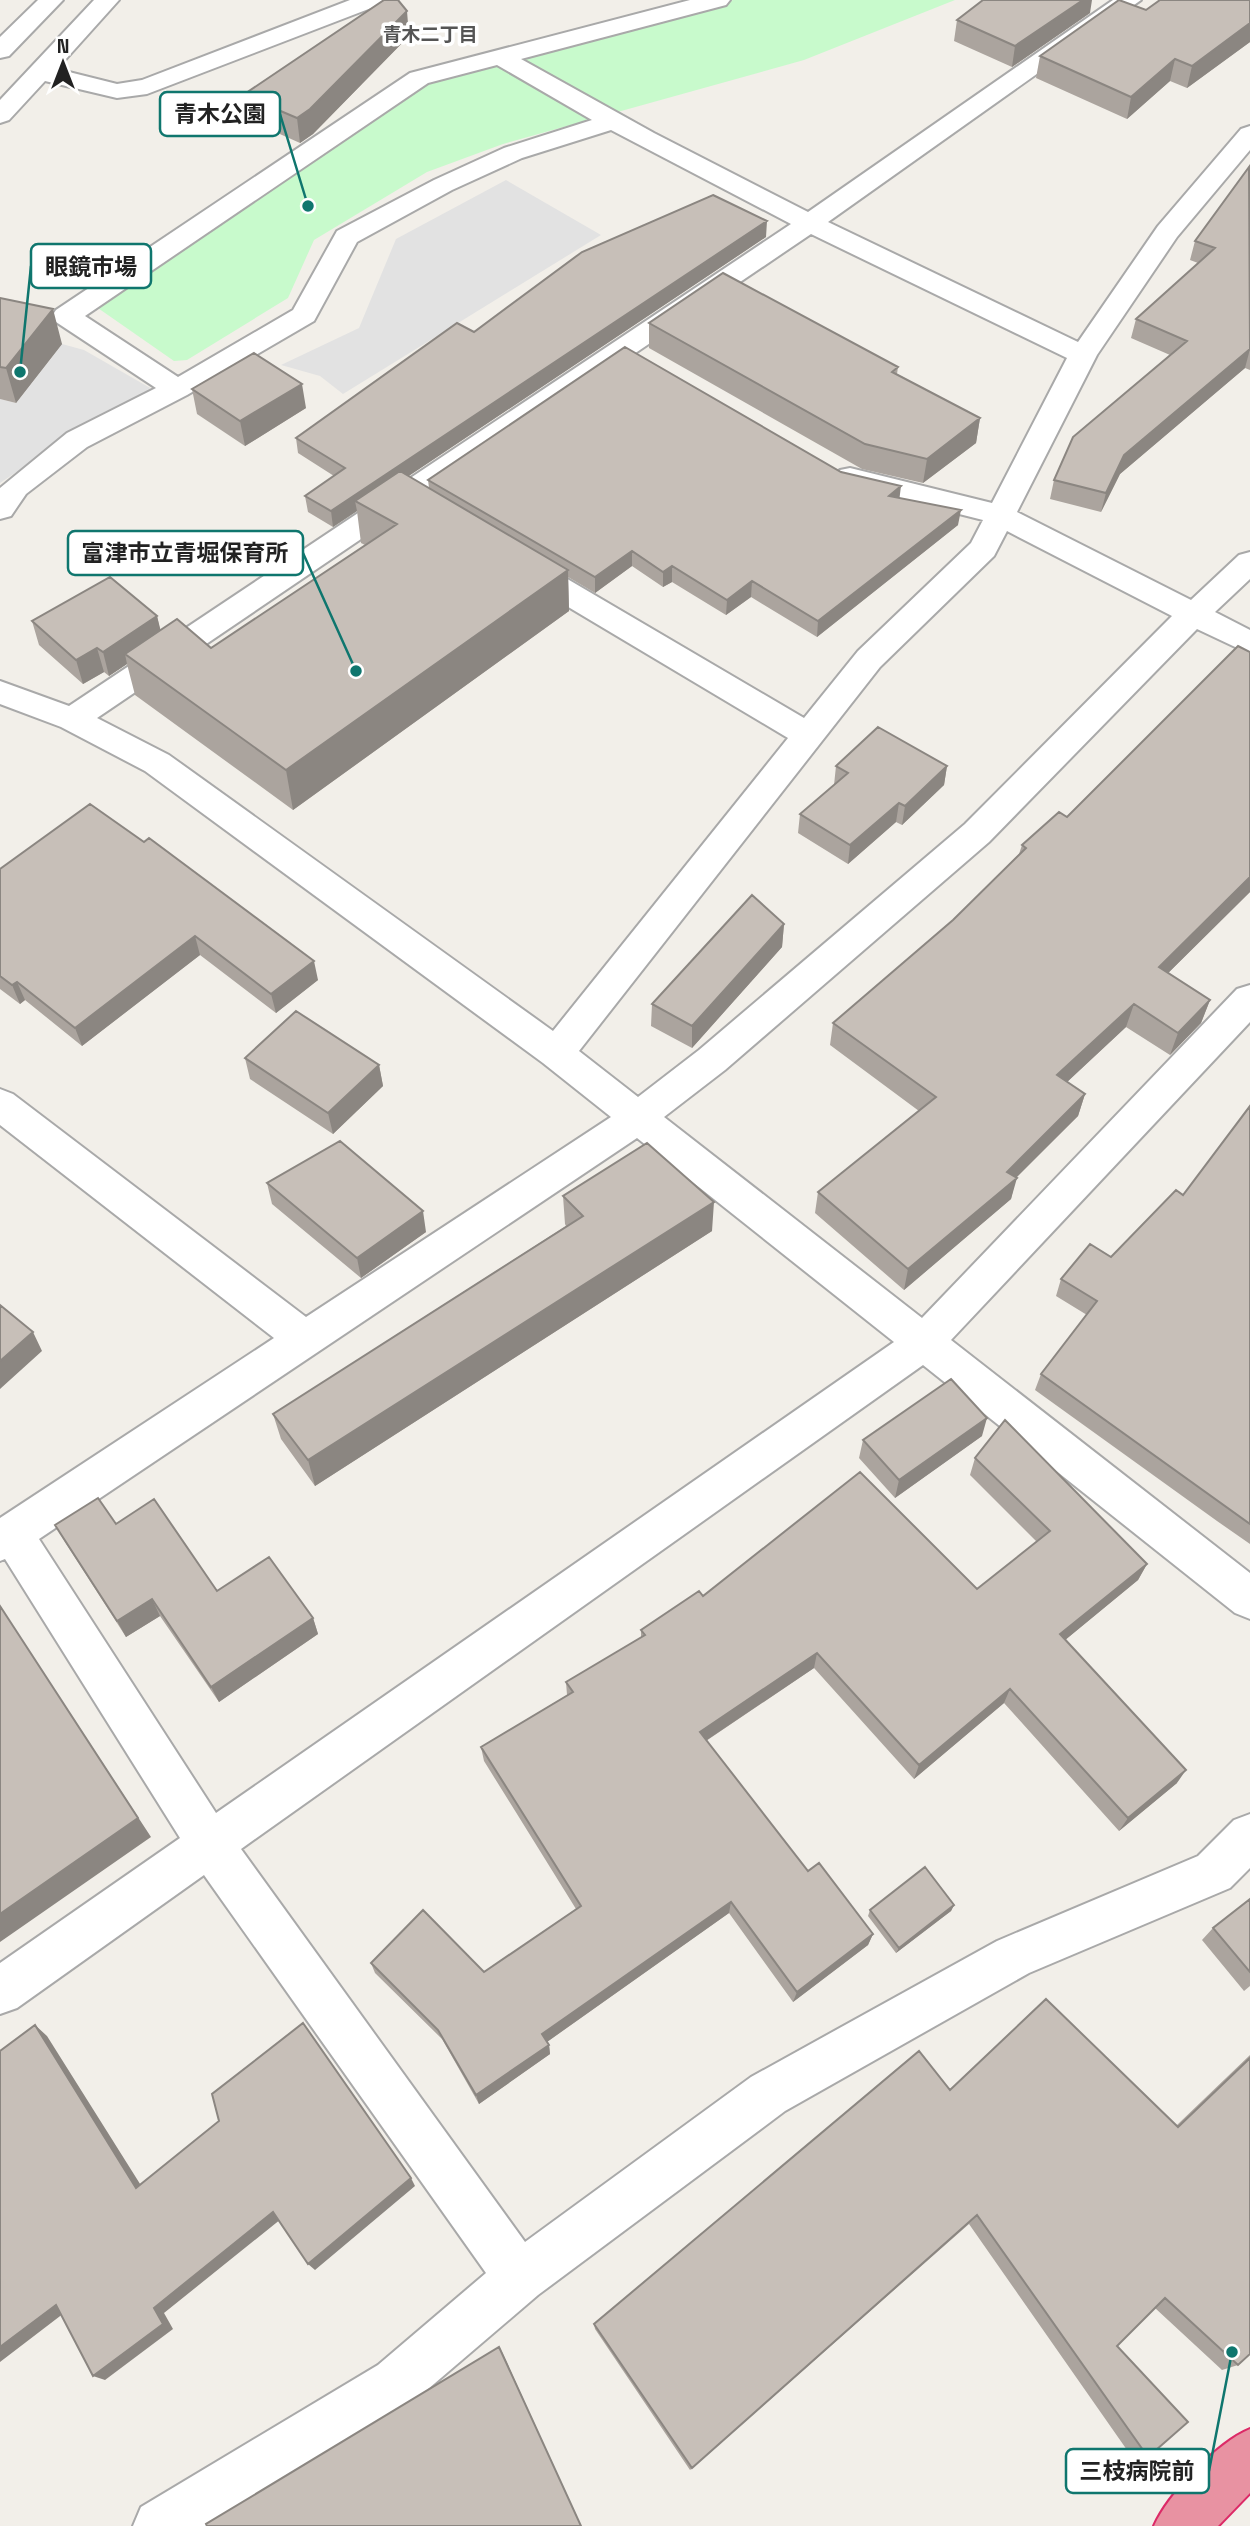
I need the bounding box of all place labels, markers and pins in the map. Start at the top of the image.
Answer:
callout: 青木公園 [160,92,280,136]
callout: 眼鏡市場 [31,244,151,288]
callout: 富津市立青堀保育所 [68,531,303,575]
callout: 三枝病院前 [1066,2449,1209,2493]

